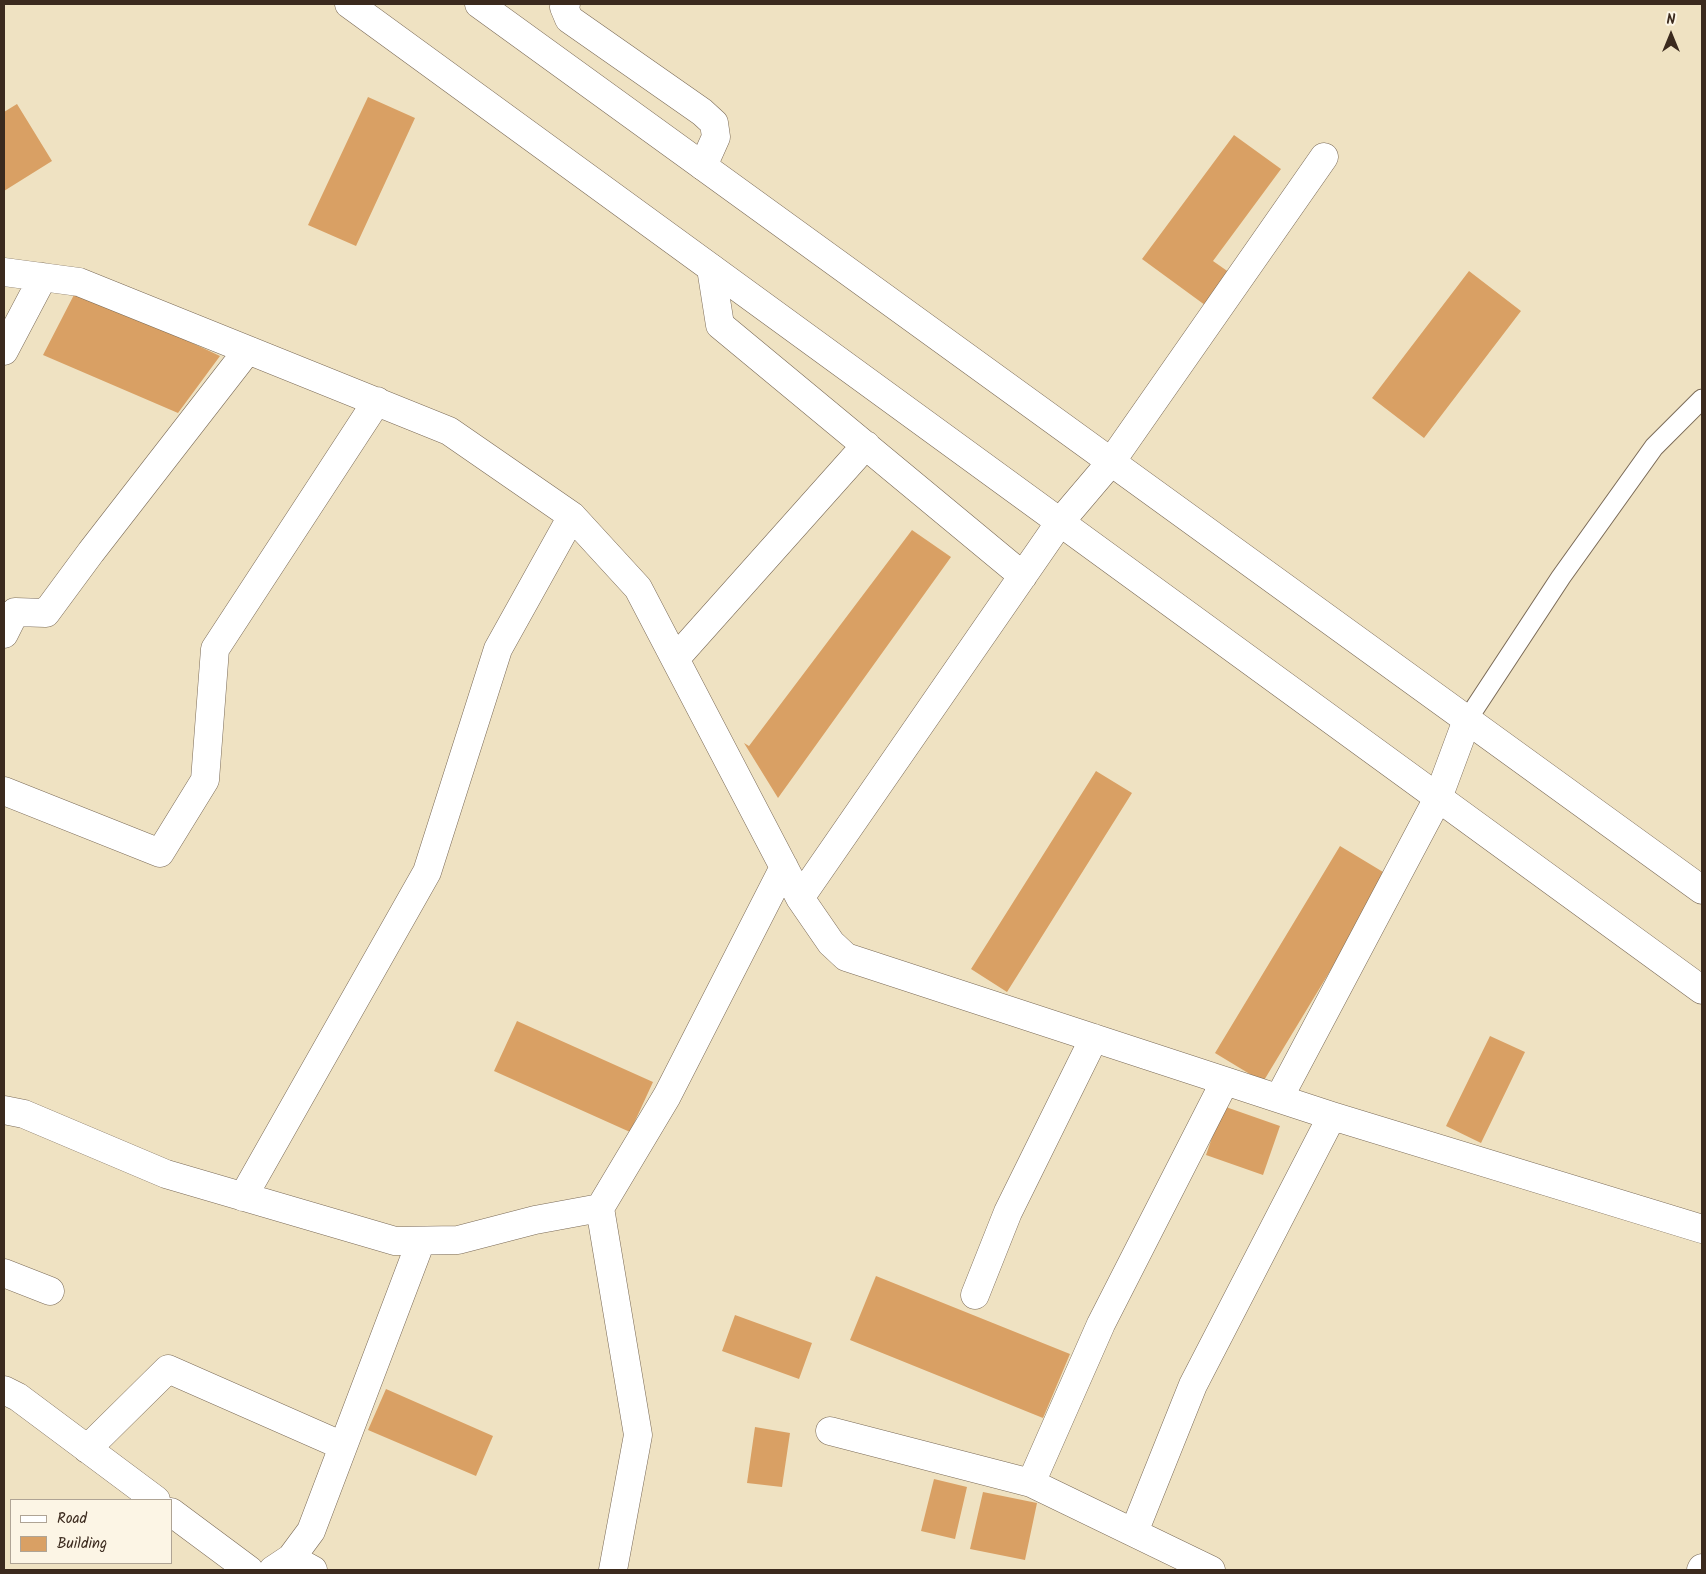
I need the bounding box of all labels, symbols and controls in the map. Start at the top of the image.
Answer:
text: N [1667,9,1675,31]
north arrow [1646,10,1696,60]
legend [10,1499,172,1564]
text: Road [57,1507,87,1531]
text: Building [57,1532,107,1556]

